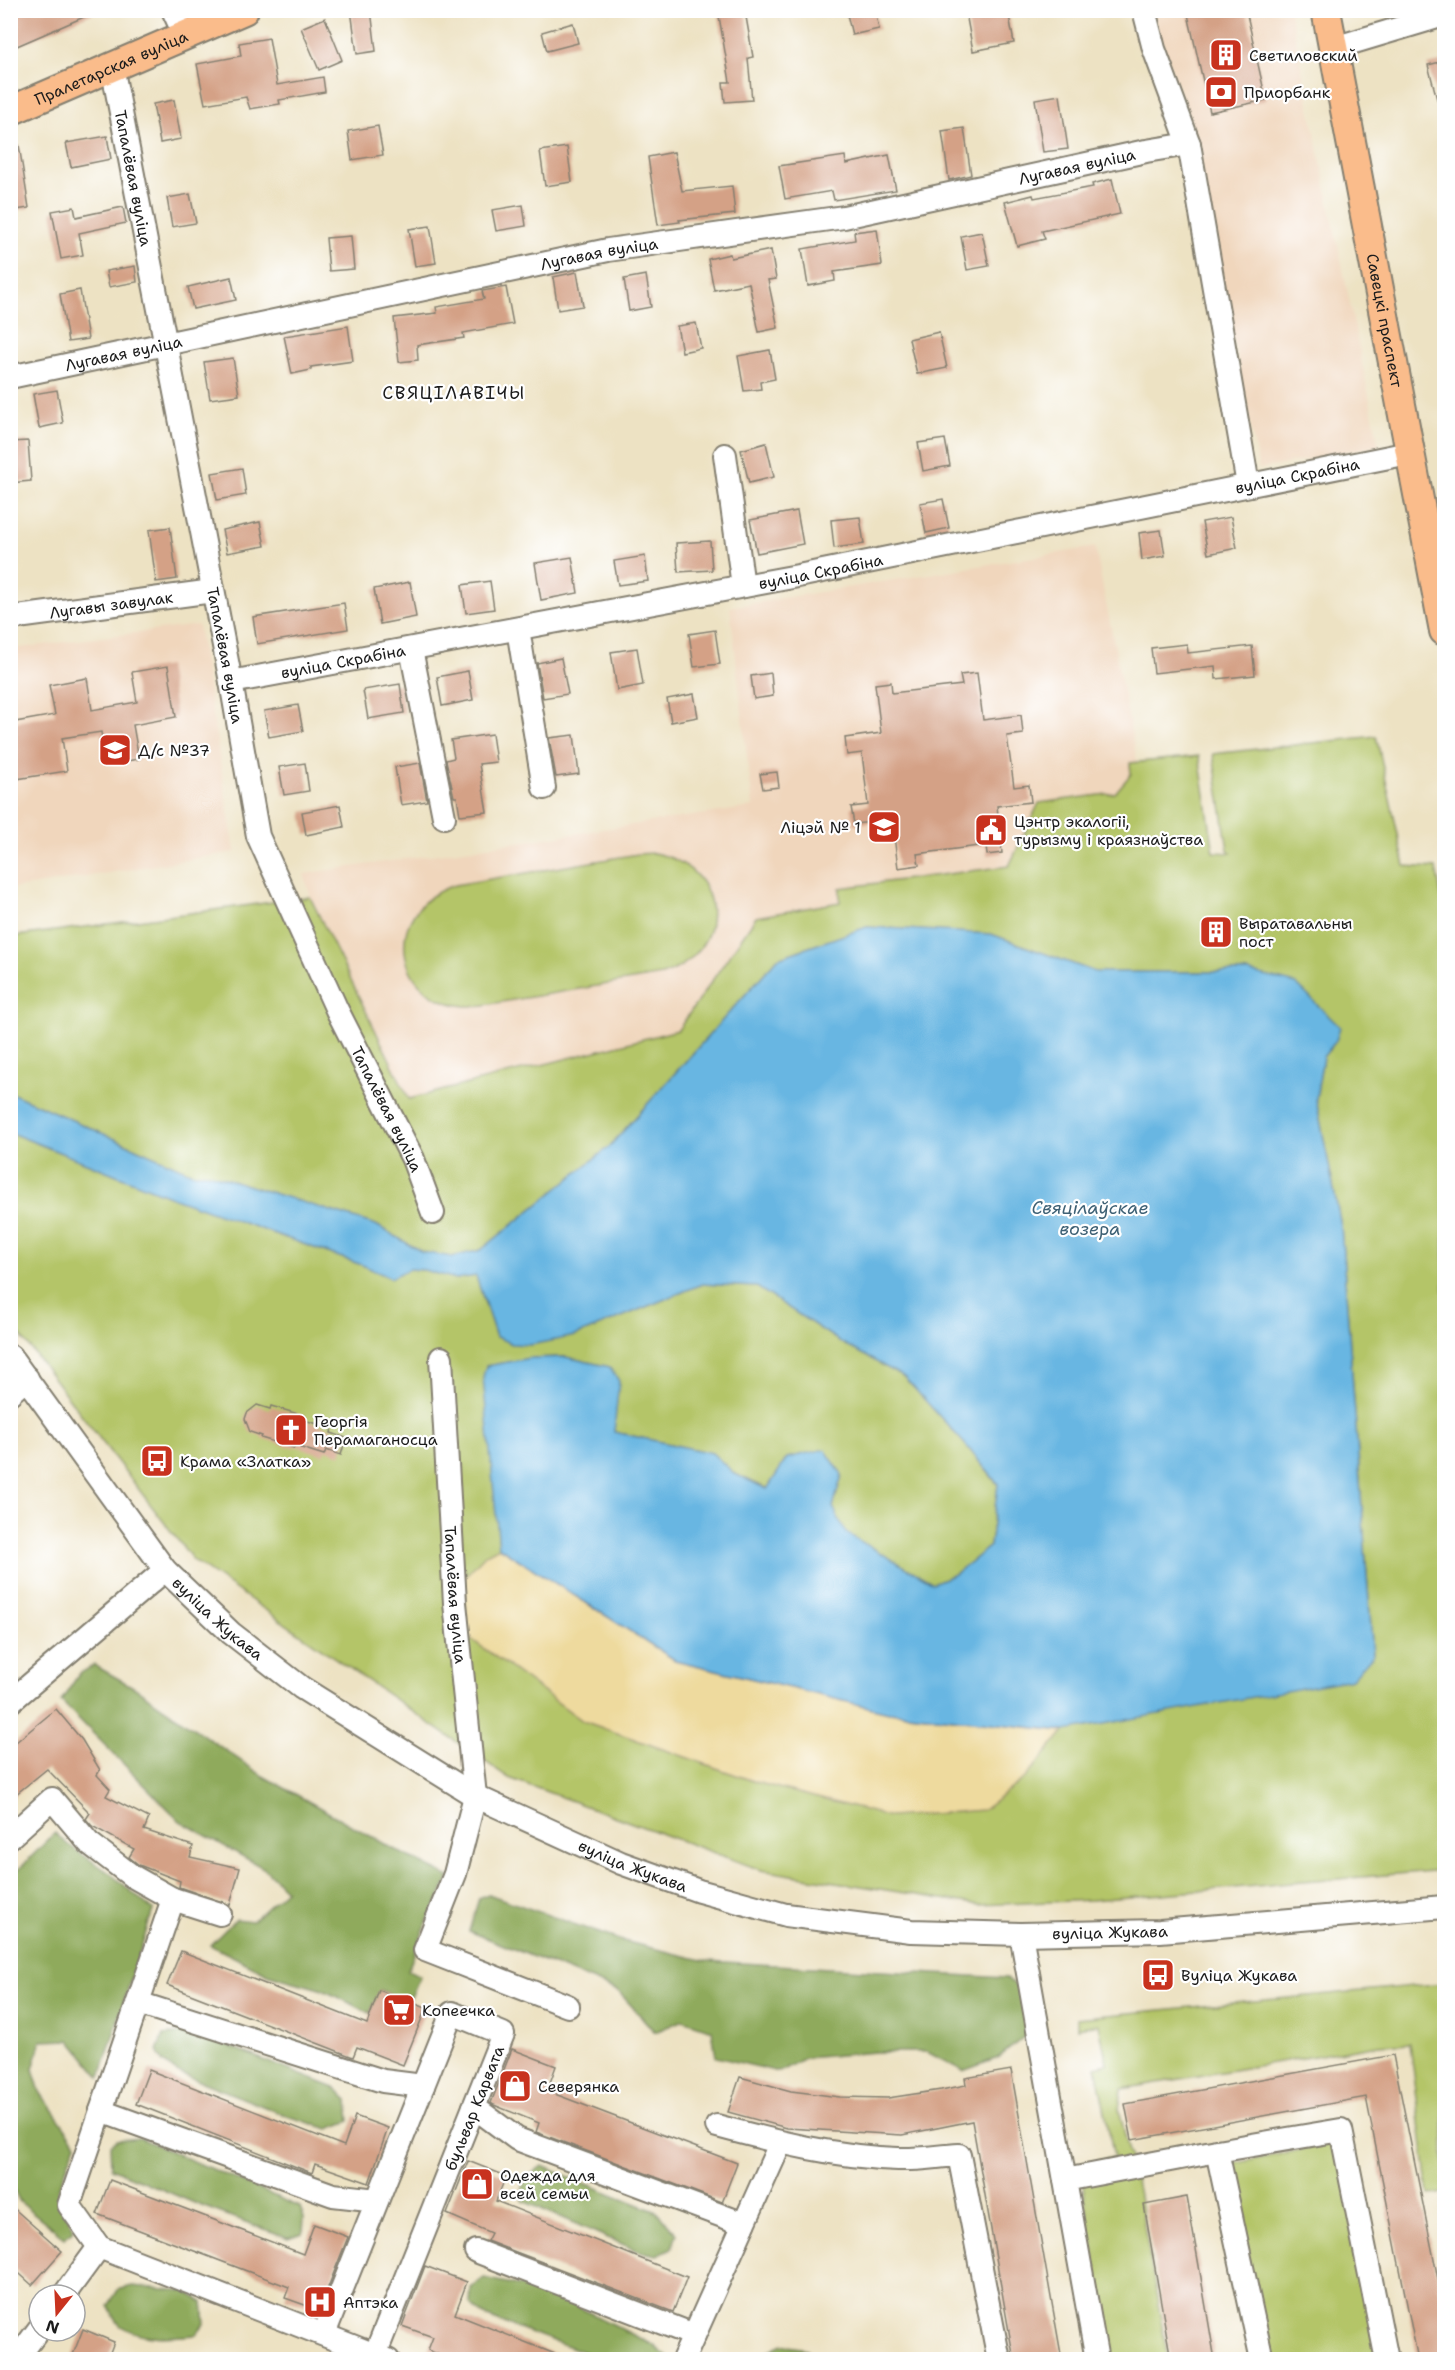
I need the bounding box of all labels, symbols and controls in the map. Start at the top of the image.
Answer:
street label: Пралетарская вуліца [31,26,191,110]
building icon: Светиловский [1208,37,1244,73]
place label: Светиловский [1249,45,1358,66]
bank icon: Приорбанк [1203,74,1239,110]
place label: Приорбанк [1244,82,1331,103]
street label: Тапалёвая вуліца [110,108,157,248]
street label: Лугавая вуліца [1017,144,1137,190]
street label: Лугавая вуліца [539,233,659,275]
street label: Савецкі праспект [1361,252,1408,390]
street label: Лугавая вуліца [63,331,184,376]
district label: СВЯЦІЛАВІЧЫ [382,381,526,405]
street label: вуліца Скрабіна [1233,453,1361,499]
street label: вуліца Скрабіна [757,549,885,594]
street label: Тапалёвая вуліца [202,585,248,725]
street label: Лугавы завулак [48,586,175,624]
street label: вуліца Скрабіна [279,640,407,683]
school or university icon: Д/с №37 [97,732,133,768]
place label: Д/с №37 [138,740,210,761]
school or university icon: Ліцэй № 1 [866,809,902,845]
place label: Цэнтр экалогіі, турызму і краязнаўства [1014,811,1203,850]
public building icon: Цэнтр экалогіі, турызму і краязнаўства [973,812,1009,848]
place label: Ліцэй № 1 [781,817,861,838]
place label: Выратавальны пост [1239,913,1352,952]
building icon: Выратавальны пост [1198,914,1234,950]
street label: Тапалёвая вуліца [346,1043,427,1175]
water label: Свяцілаўскае возера [1031,1196,1149,1241]
place label: Георгія Перамаганосца [314,1411,438,1450]
church icon: Георгія Перамаганосца [273,1412,309,1448]
bus stop icon: Крама «Златка» [139,1443,175,1479]
place label: Крама «Златка» [180,1451,311,1472]
street label: Тапалёвая вуліца [440,1525,471,1665]
street label: вуліца Жукава [168,1572,267,1665]
street label: вуліца Жукава [575,1835,690,1897]
street label: вуліца Жукава [1052,1920,1169,1944]
bus stop icon: Вуліца Жукава [1140,1957,1176,1993]
place label: Вуліца Жукава [1181,1965,1297,1986]
supermarket icon: Копеечка [381,1992,417,2028]
place label: Копеечка [422,2000,495,2021]
street label: бульвар Карвата [440,2043,509,2174]
shop icon: Северянка [497,2068,533,2104]
place label: Северянка [538,2076,619,2097]
place label: Одежда для всей семьи [500,2165,595,2204]
shop icon: Одежда для всей семьи [459,2166,495,2202]
north arrow [27,2283,87,2343]
hospital icon: Аптэка [302,2284,338,2320]
place label: Аптэка [343,2292,398,2313]
text: N [43,2315,62,2339]

